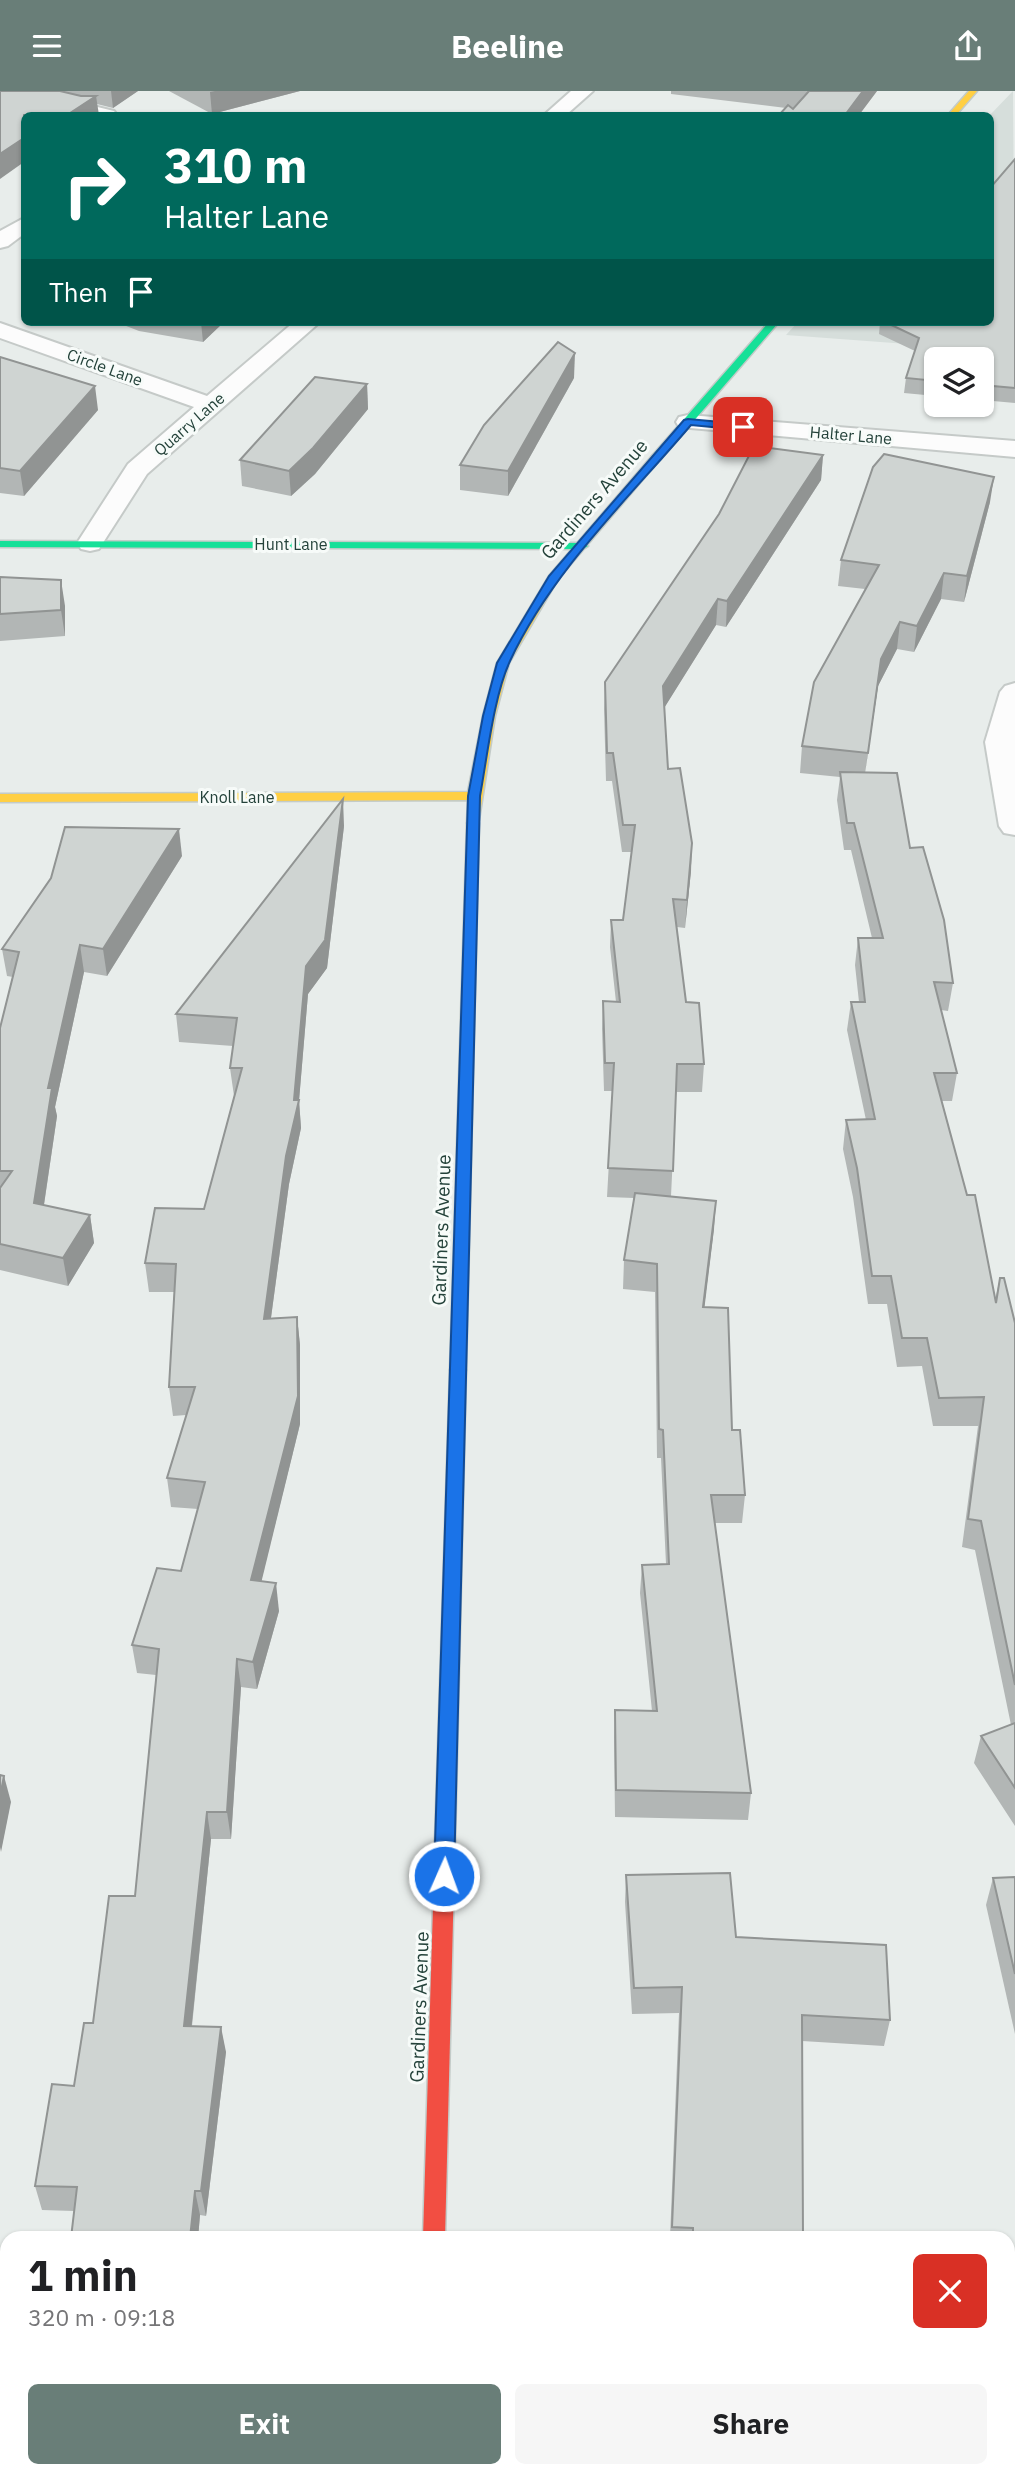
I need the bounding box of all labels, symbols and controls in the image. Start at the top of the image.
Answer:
text: Beeline [451,25,564,67]
icon: menu [28,27,66,65]
icon: share [949,27,987,65]
text: 310 m [164,133,308,196]
icon: right [49,140,140,231]
text: Halter Lane [164,195,329,237]
icon: arrive [122,273,160,311]
text: Then [49,275,108,309]
street label: Circle Lane [64,344,146,390]
map controls [924,347,994,417]
button: layers [924,347,994,417]
street label: Quarry Lane [150,388,229,460]
pin [713,397,773,457]
icon: arrive [724,408,762,446]
street label: Halter Lane [809,421,893,449]
street label: Gardiners Avenue [535,434,653,564]
street label: Hunt Lane [254,534,328,554]
street label: Knoll Lane [200,787,275,807]
street label: Gardiners Avenue [426,1154,456,1306]
position arrow [407,1839,481,1913]
street label: Gardiners Avenue [404,1931,434,2083]
text: 1 min [28,2248,138,2303]
button: close [913,2254,987,2328]
text: 320 m · 09:18 [28,2302,175,2332]
button: Exit [28,2384,501,2464]
button: Share [515,2384,987,2464]

